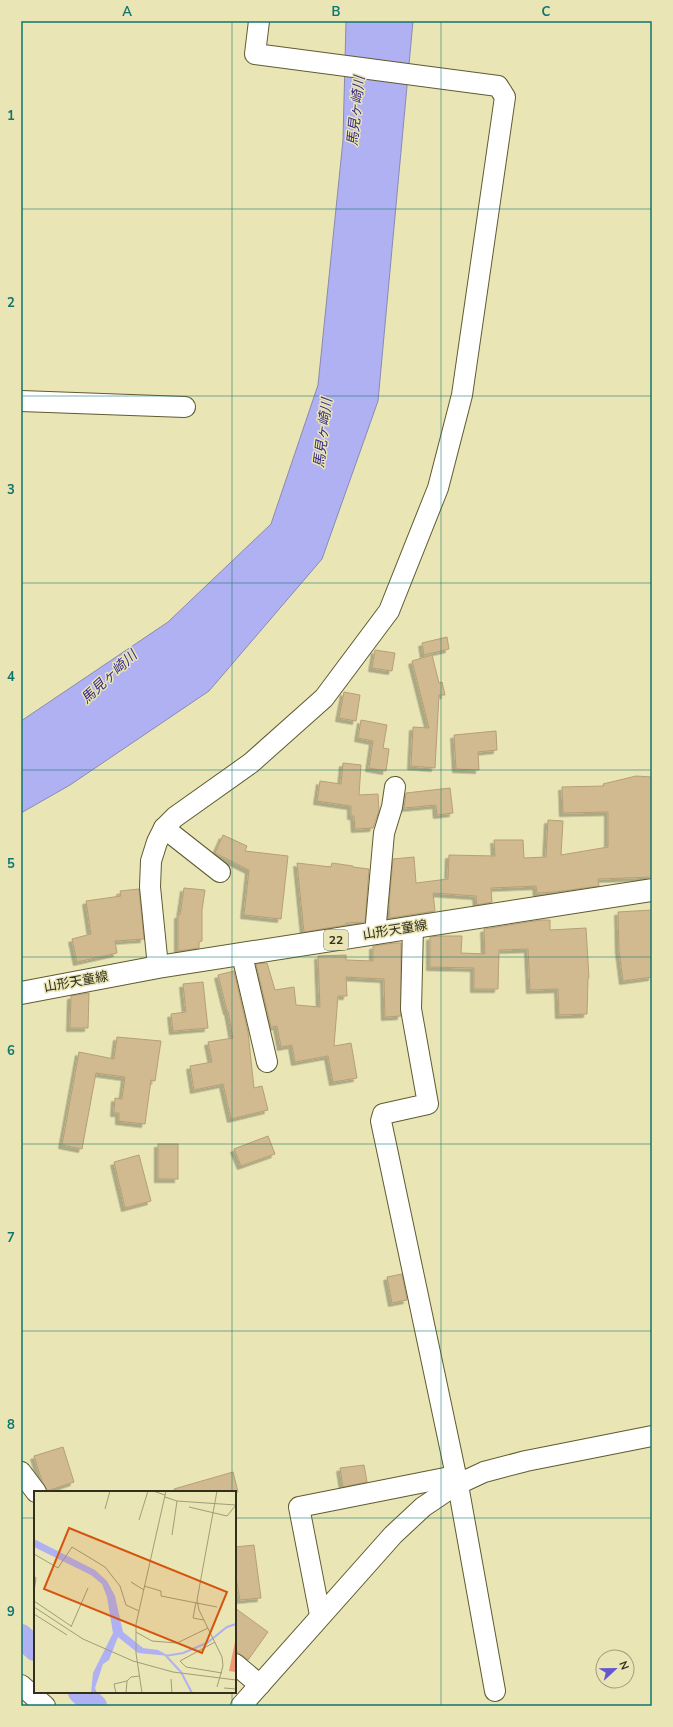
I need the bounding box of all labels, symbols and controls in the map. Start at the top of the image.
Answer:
text: A [122,3,132,21]
text: B [332,3,341,21]
text: C [542,3,551,21]
water label: 馬見ヶ崎川 [343,73,369,147]
text: 1 [7,107,15,125]
text: 2 [7,294,15,312]
water label: 馬見ヶ崎川 [309,395,337,469]
text: 3 [7,481,15,499]
water label: 馬見ヶ崎川 [77,645,143,708]
text: 4 [7,668,15,686]
text: 5 [7,855,15,873]
street label: 山形天童線 [361,916,429,944]
road number: 22 [324,930,348,950]
street label: 山形天童線 [42,967,110,997]
text: 6 [7,1042,15,1060]
text: 7 [7,1229,15,1247]
text: 8 [7,1416,15,1434]
inset map [34,1491,236,1693]
text: 9 [7,1603,15,1621]
north arrow [595,1649,635,1689]
text: N [615,1659,632,1672]

